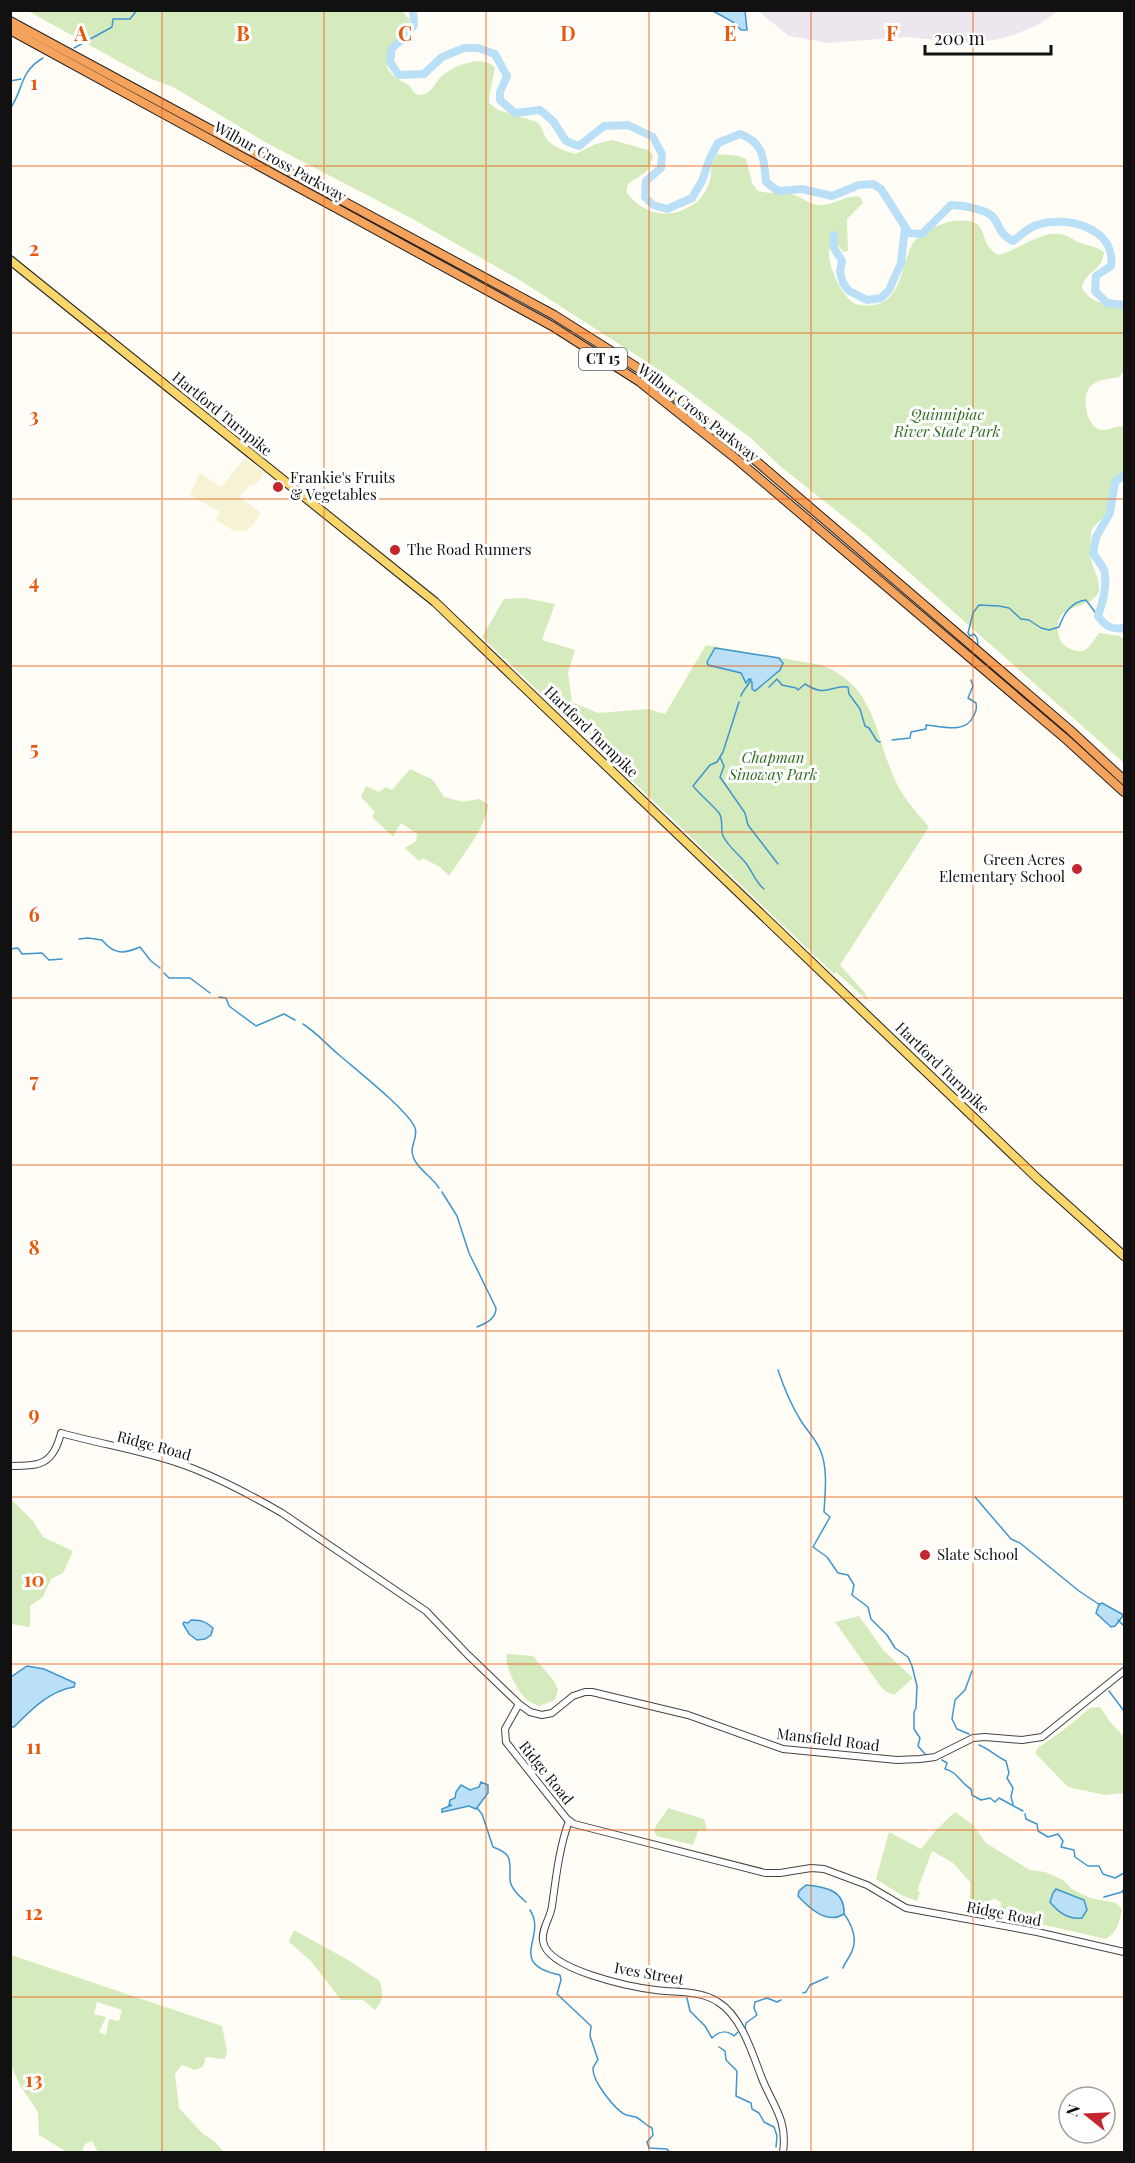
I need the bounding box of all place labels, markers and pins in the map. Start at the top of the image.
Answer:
place label: Frankie's Fruits & Vegetables [290,467,395,504]
marker: Frankie's Fruits & Vegetables [271,480,285,494]
place label: The Road Runners [407,539,532,559]
marker: The Road Runners [388,543,402,557]
place label: Green Acres Elementary School [939,849,1065,886]
marker: Green Acres Elementary School [1070,862,1084,876]
place label: Slate School [937,1544,1018,1564]
marker: Slate School [918,1548,932,1562]

